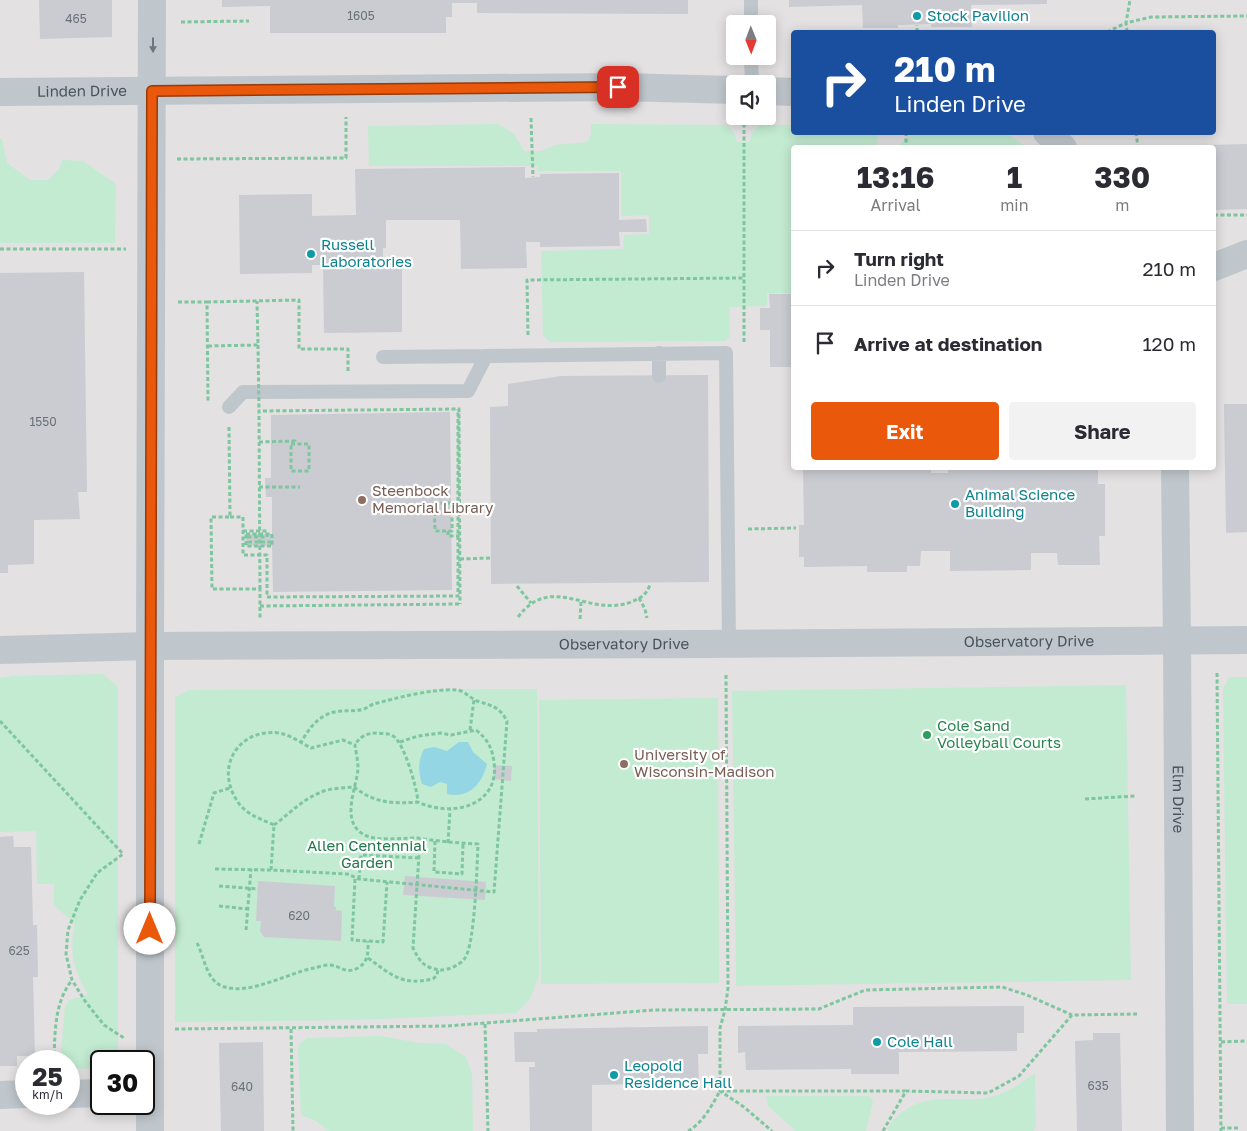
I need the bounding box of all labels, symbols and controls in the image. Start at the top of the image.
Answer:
place label: Stock Pavilion [927,6,1029,24]
house number: 1605 [347,8,375,23]
marker: Stock Pavilion [911,10,923,22]
house number: 465 [65,11,87,26]
north arrow [726,15,776,65]
map controls [726,15,776,125]
one-way arrow [149,38,157,54]
text: 210 m [894,48,996,90]
icon: right [811,50,876,115]
pin [597,66,639,108]
icon: arrive [604,73,632,101]
button: sound [726,75,776,125]
street label: Linden Drive [37,81,127,100]
text: Linden Drive [894,90,1026,117]
text: 13:16 [857,159,935,195]
text: 1 [1007,159,1022,195]
text: 330 [1094,159,1150,195]
text: Arrival [871,195,921,215]
text: min [1000,195,1029,215]
text: m [1115,195,1129,215]
place label: Russell Laboratories [321,235,412,270]
text: Turn right [854,247,944,270]
marker: Russell Laboratories [305,248,317,260]
icon: right [811,254,839,282]
text: 210 m [1142,257,1196,280]
text: Linden Drive [854,270,950,290]
icon: arrive [811,329,839,357]
text: Arrive at destination [854,332,1042,355]
text: 120 m [1142,332,1196,355]
button: Exit [811,402,999,460]
button: Share [1009,402,1196,460]
house number: 1550 [29,414,57,429]
place label: Steenbock Memorial Library [372,481,494,516]
place label: Animal Science Building [965,485,1075,520]
marker: Steenbock Memorial Library [356,494,368,506]
marker: Animal Science Building [949,498,961,510]
street label: Observatory Drive [964,631,1094,650]
street label: Observatory Drive [559,634,689,653]
place label: Cole Sand Volleyball Courts [937,716,1061,751]
marker: Cole Sand Volleyball Courts [921,729,933,741]
place label: University of Wisconsin-Madison [634,745,774,780]
marker: University of Wisconsin-Madison [618,758,630,770]
street label: Elm Drive [1170,765,1188,833]
park label: Allen Centennial Garden [307,836,427,871]
position arrow [123,902,175,954]
house number: 620 [288,908,310,923]
house number: 625 [8,943,30,958]
place label: Cole Hall [887,1032,953,1050]
marker: Cole Hall [871,1036,883,1048]
speed limit sign: 30 [90,1050,155,1115]
place label: Leopold Residence Hall [624,1056,732,1091]
text: 25 [32,1061,63,1092]
marker: Leopold Residence Hall [608,1069,620,1081]
house number: 635 [1087,1078,1109,1093]
house number: 640 [231,1079,253,1094]
text: km/h [32,1087,63,1102]

